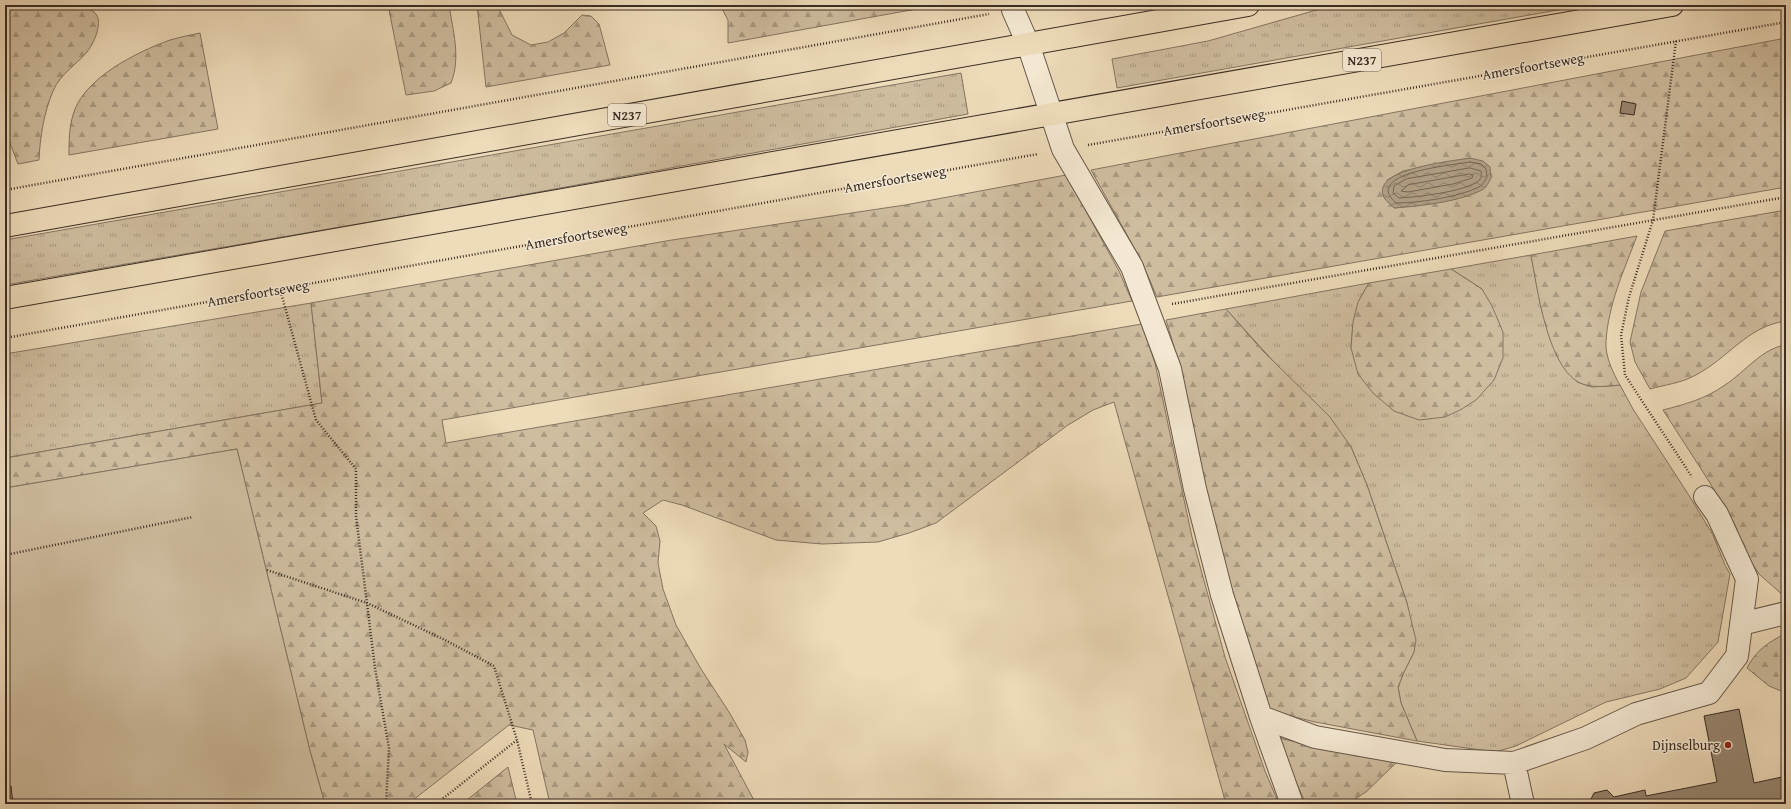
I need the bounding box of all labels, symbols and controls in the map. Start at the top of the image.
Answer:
street label: Amersfoortseweg [1481,47,1585,85]
road number: N237 [1343,49,1381,71]
street label: Amersfoortseweg [1162,103,1266,141]
road number: N237 [608,104,646,126]
street label: Amersfoortseweg [843,160,947,198]
street label: Amersfoortseweg [524,217,628,255]
street label: Amersfoortseweg [206,274,310,312]
place label: Dijnselburg [1652,735,1720,755]
marker: Dijnselburg [1723,740,1733,750]

